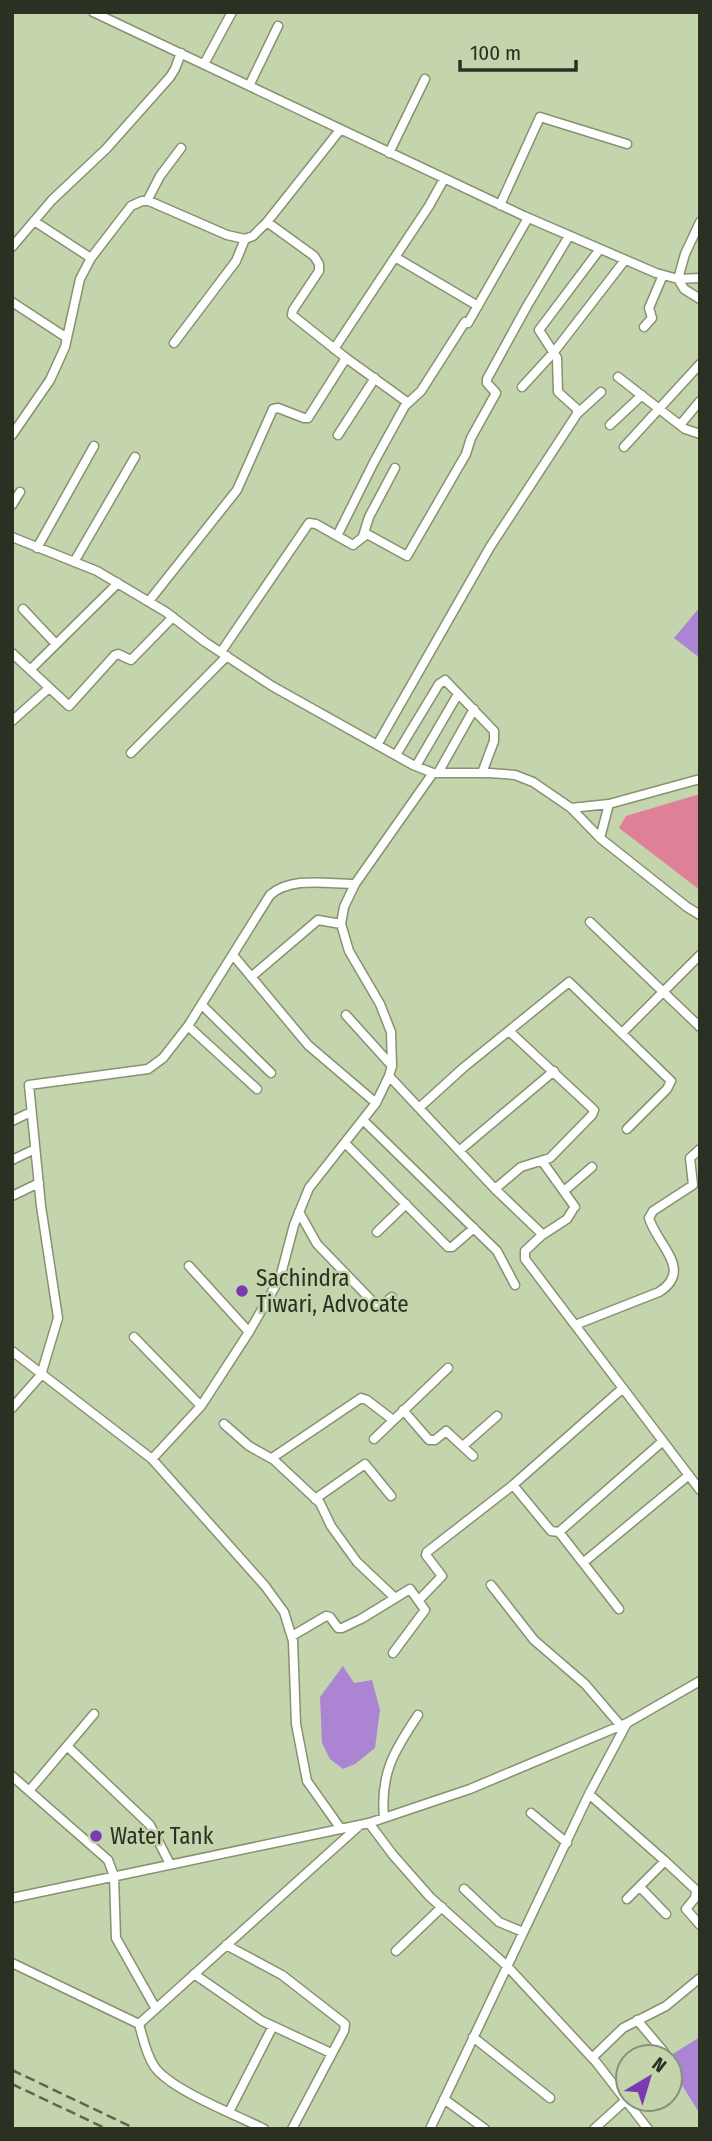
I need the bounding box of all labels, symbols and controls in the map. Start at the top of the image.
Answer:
scale bar [460,28,576,72]
text: 100 m [470,40,521,66]
place label: Sachindra Tiwari, Advocate [256,1264,409,1318]
marker: Sachindra Tiwari, Advocate [234,1283,250,1299]
place label: Water Tank [110,1822,214,1850]
marker: Water Tank [88,1828,104,1844]
north arrow [614,2043,684,2113]
text: N [648,2052,671,2078]

